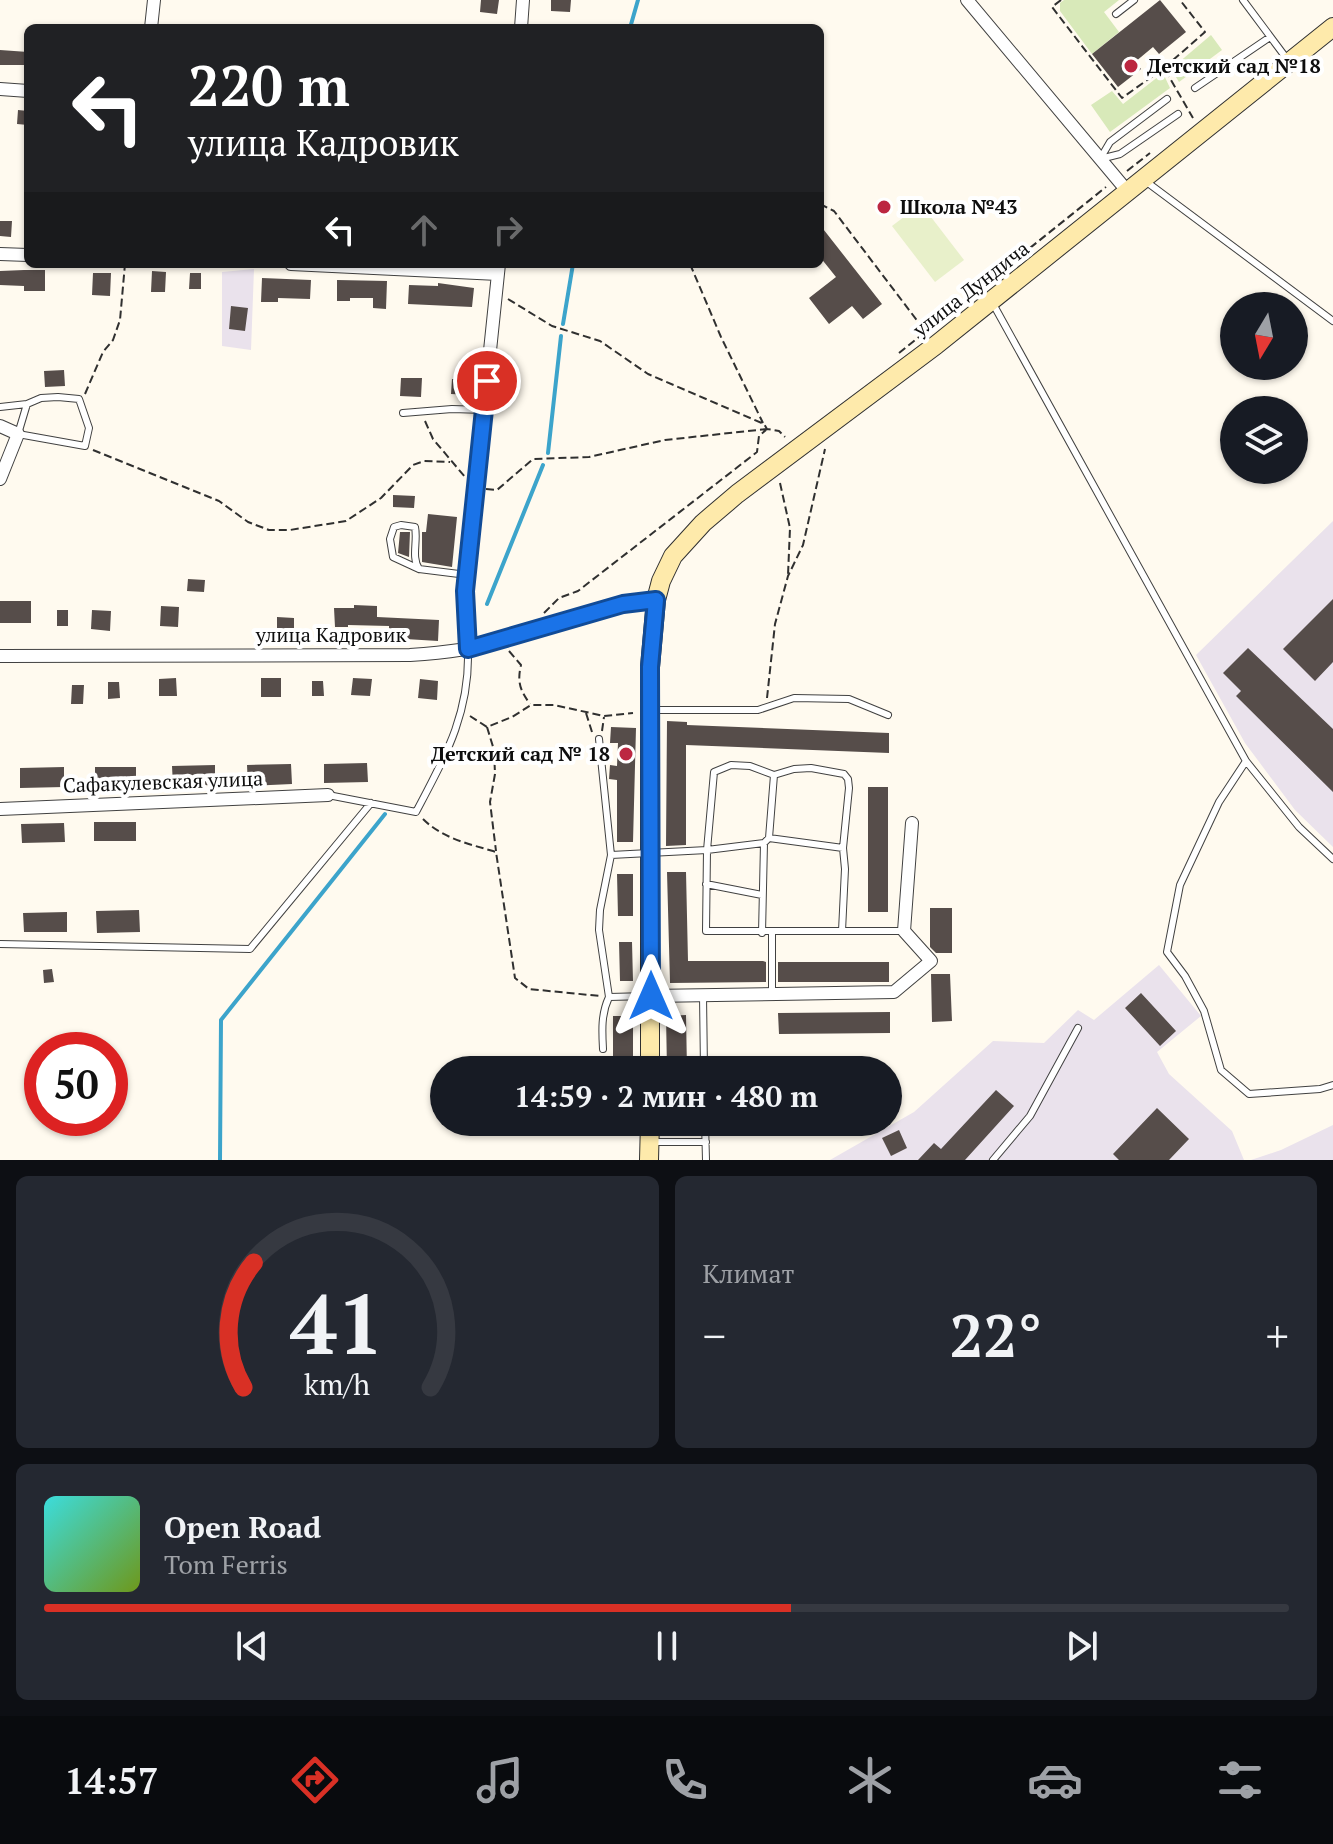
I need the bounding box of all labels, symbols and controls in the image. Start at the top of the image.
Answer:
text: 220 m [188,48,350,122]
place label: Детский сад №18 [1147,52,1321,79]
icon: left [56,56,160,160]
marker: Детский сад №18 [1122,57,1140,75]
text: улица Кадровик [188,119,459,166]
place label: Школа №43 [900,193,1018,220]
marker: Школа №43 [875,198,893,216]
icon: left [318,208,362,252]
icon: ahead [402,208,446,252]
icon: right [486,208,530,252]
street label: улица Дундича [906,235,1034,343]
north arrow [1220,292,1308,380]
map controls [1220,292,1308,484]
pin [453,347,521,415]
icon: arrive [465,359,509,403]
button: layers [1220,396,1308,484]
street label: улица Кадровик [255,621,406,648]
place label: Детский сад № 18 [431,740,610,767]
marker: Детский сад № 18 [617,745,635,763]
street label: Сафакулевская улица [62,765,264,798]
position arrow [609,954,693,1038]
speed limit sign: 50 [24,1032,128,1136]
text: 14:59 · 2 мин · 480 m [514,1076,818,1116]
text: Климат [703,1256,794,1290]
text: 41 [290,1268,384,1378]
text: 22° [949,1295,1042,1374]
text: − [703,1306,726,1365]
text: + [1266,1306,1289,1365]
text: km/h [304,1365,370,1403]
text: Open Road [164,1507,321,1547]
text: Tom Ferris [164,1547,288,1581]
icon: previous [230,1624,274,1668]
icon: pause [645,1624,689,1668]
icon: next [1060,1624,1104,1668]
icon: directions [287,1752,343,1808]
icon: music [472,1752,528,1808]
icon: phone [657,1752,713,1808]
icon: climate [842,1752,898,1808]
icon: car [1027,1752,1083,1808]
icon: filters [1212,1752,1268,1808]
text: 14:57 [65,1757,158,1804]

